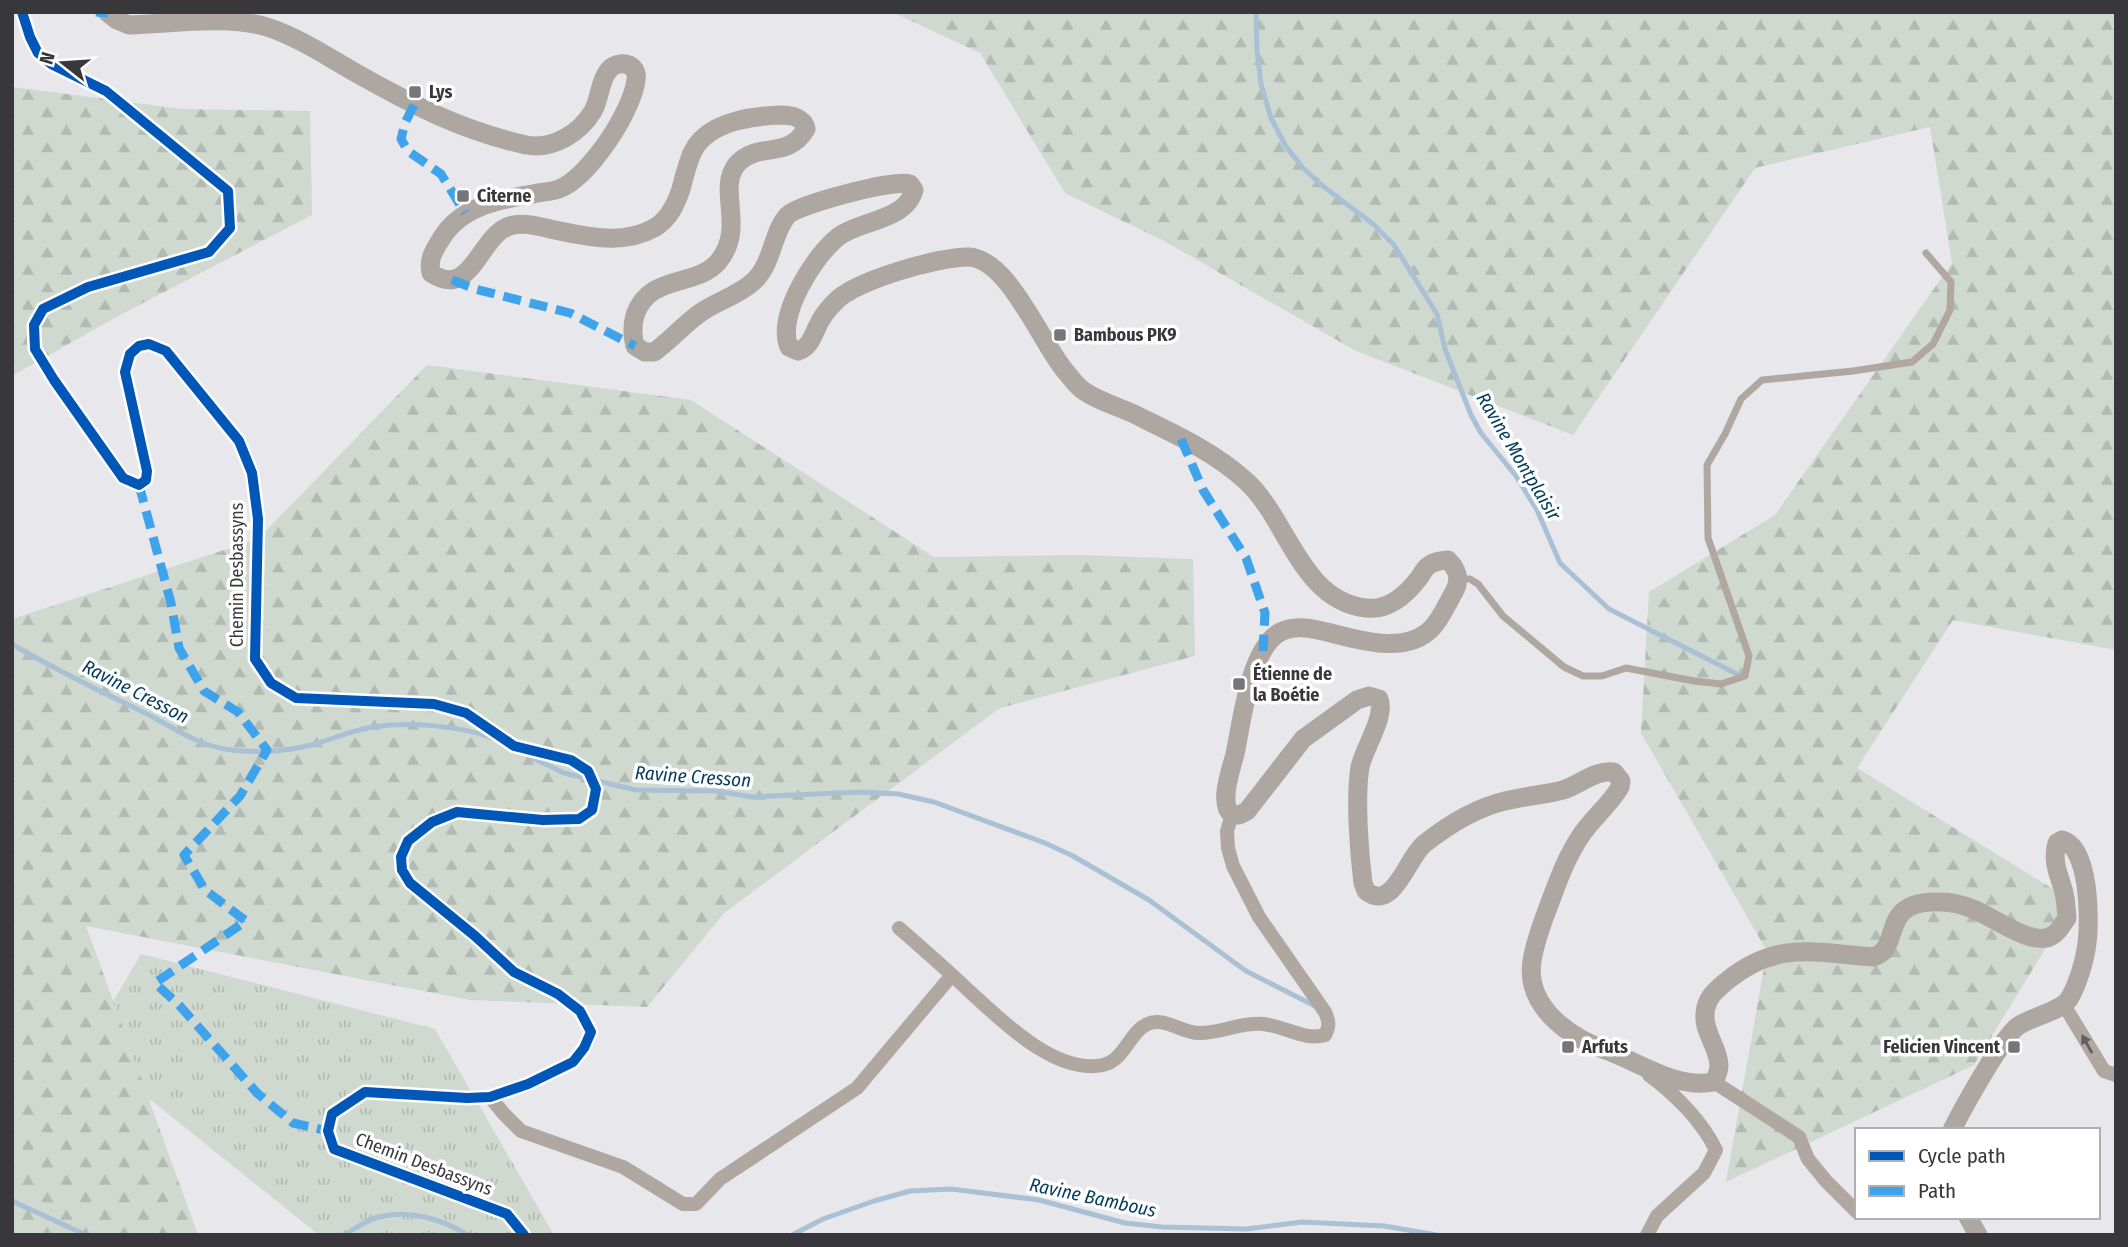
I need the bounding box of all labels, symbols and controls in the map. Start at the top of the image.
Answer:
north arrow [28,28,98,98]
text: N [35,49,60,67]
place label: Lys [429,81,452,103]
marker: Lys [407,84,423,100]
place label: Citerne [477,185,531,207]
marker: Citerne [455,188,471,204]
place label: Bambous PK9 [1074,324,1176,346]
marker: Bambous PK9 [1052,327,1068,343]
water label: Ravine Montplaisir [1471,388,1566,525]
street label: Chemin Desbassyns [226,502,248,647]
water label: Ravine Cresson [79,655,193,728]
place label: Étienne de la Boétie [1253,662,1332,706]
marker: Étienne de la Boétie [1231,676,1247,692]
water label: Ravine Cresson [634,761,752,792]
one-way arrow [2081,1034,2093,1053]
place label: Arfuts [1581,1036,1628,1058]
place label: Felicien Vincent [1883,1036,2001,1058]
marker: Arfuts [1560,1039,1576,1055]
marker: Felicien Vincent [2006,1039,2022,1055]
street label: Chemin Desbassyns [352,1128,496,1200]
legend [1855,1128,2100,1219]
text: Cycle path [1918,1143,2006,1169]
water label: Ravine Bambous [1027,1173,1158,1222]
text: Path [1918,1178,1956,1204]

